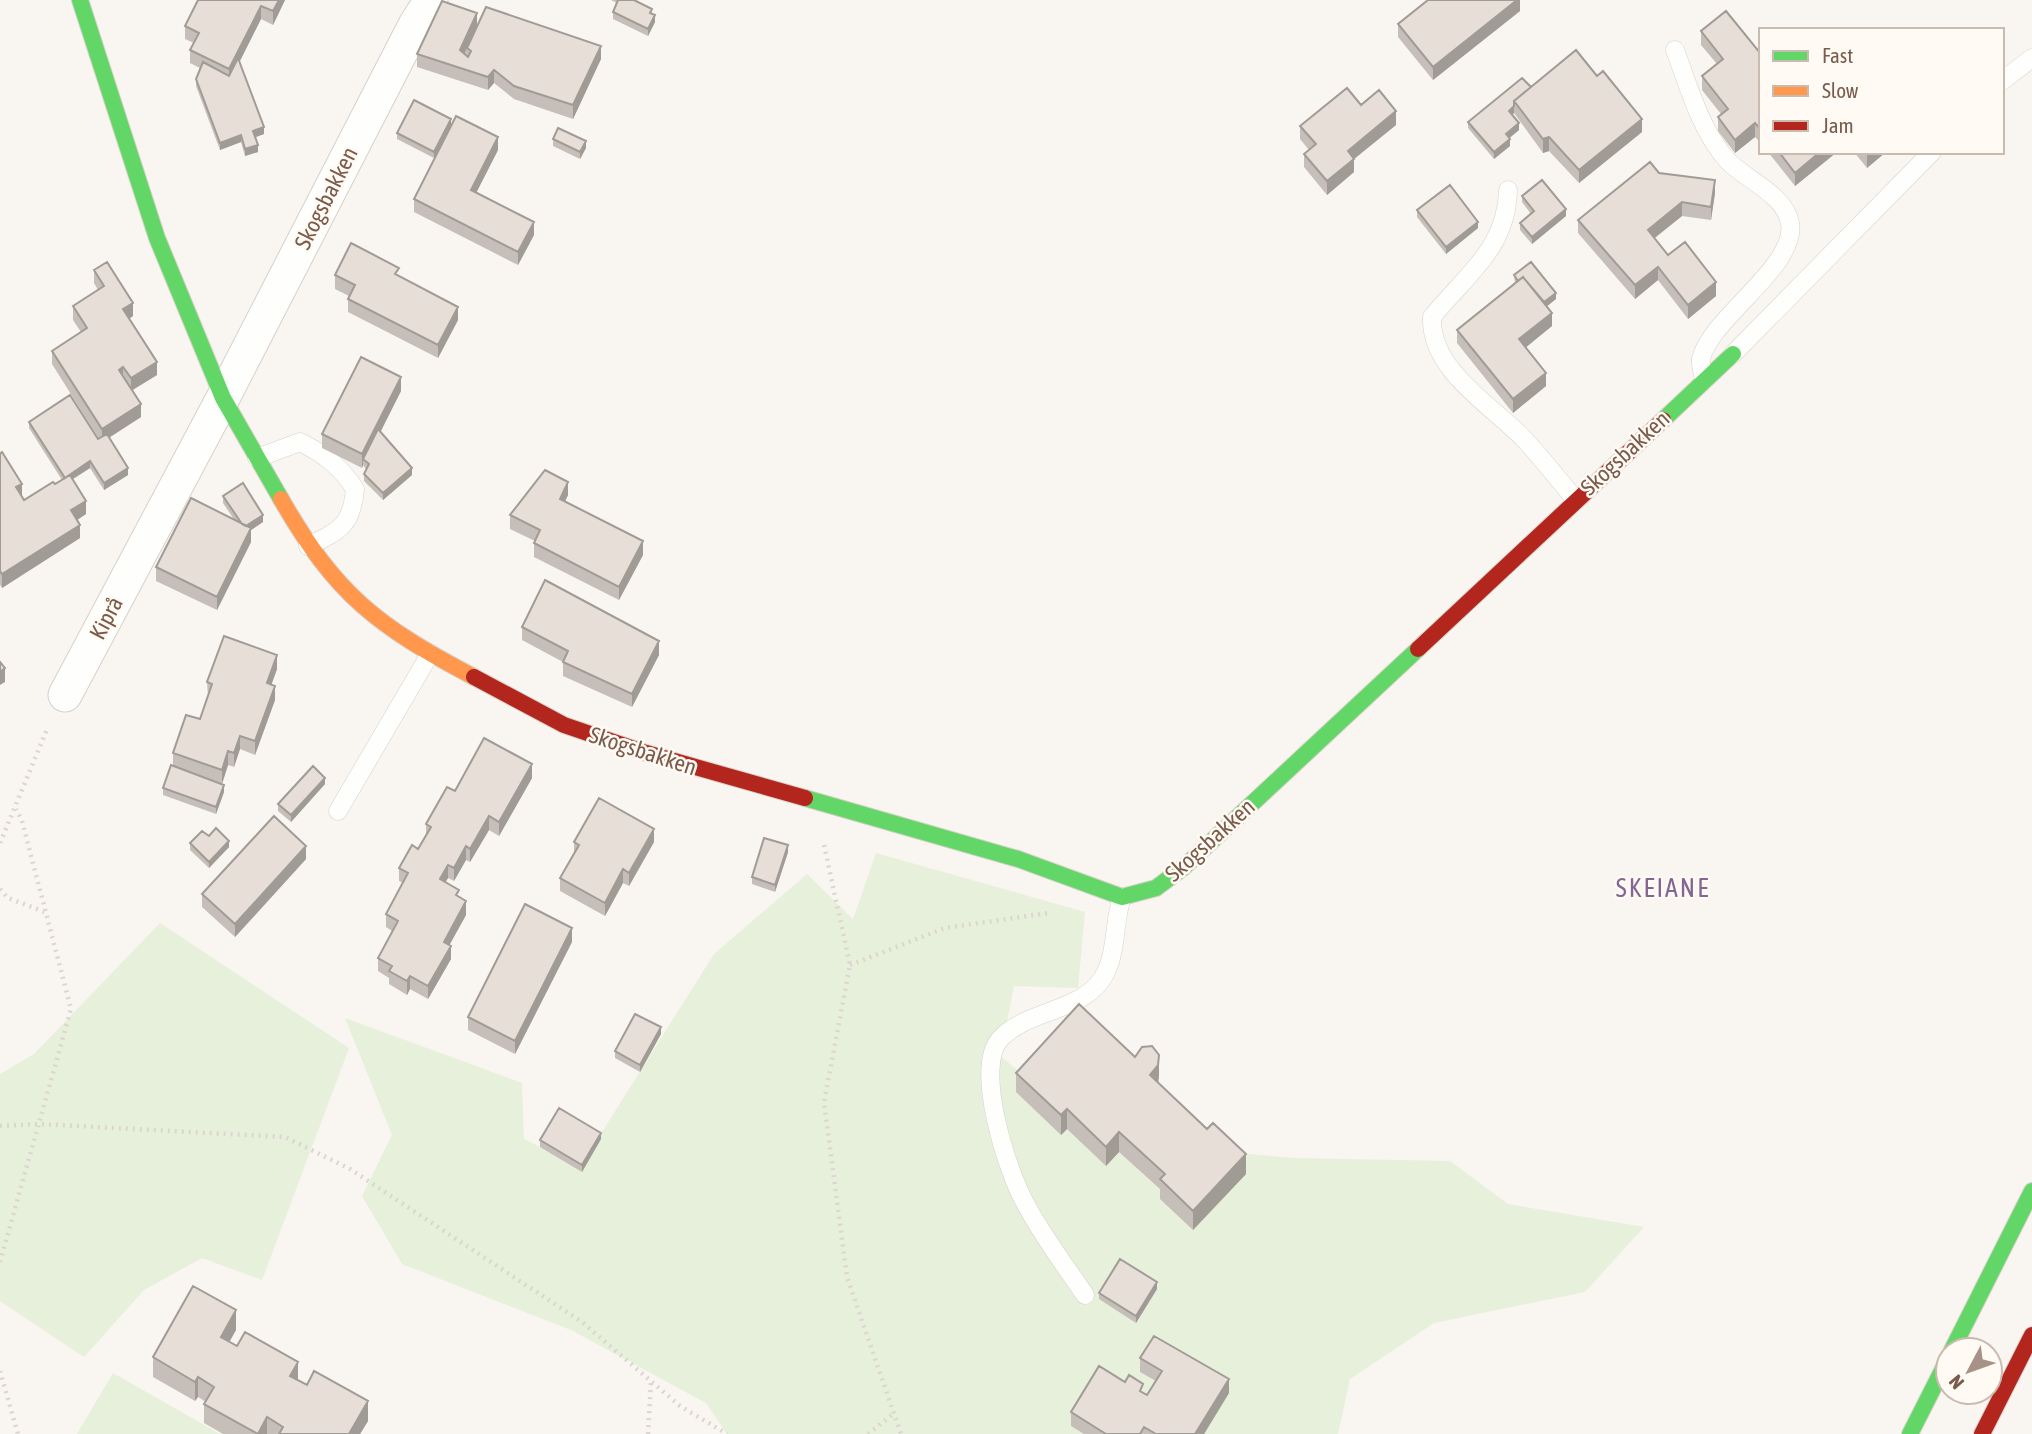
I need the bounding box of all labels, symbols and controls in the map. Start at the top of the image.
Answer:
legend [1759,28,2004,154]
text: Fast [1822,43,1853,67]
text: Slow [1822,78,1859,102]
text: Jam [1822,113,1854,137]
street label: Skogsbakken [289,143,363,253]
street label: Skogsbakken [1575,406,1675,500]
street label: Kiprå [84,592,128,644]
street label: Skogsbakken [586,721,700,781]
street label: Skogsbakken [1160,793,1260,887]
district label: SKEIANE [1616,873,1710,903]
north arrow [1934,1336,2004,1406]
text: N [1944,1371,1968,1394]

